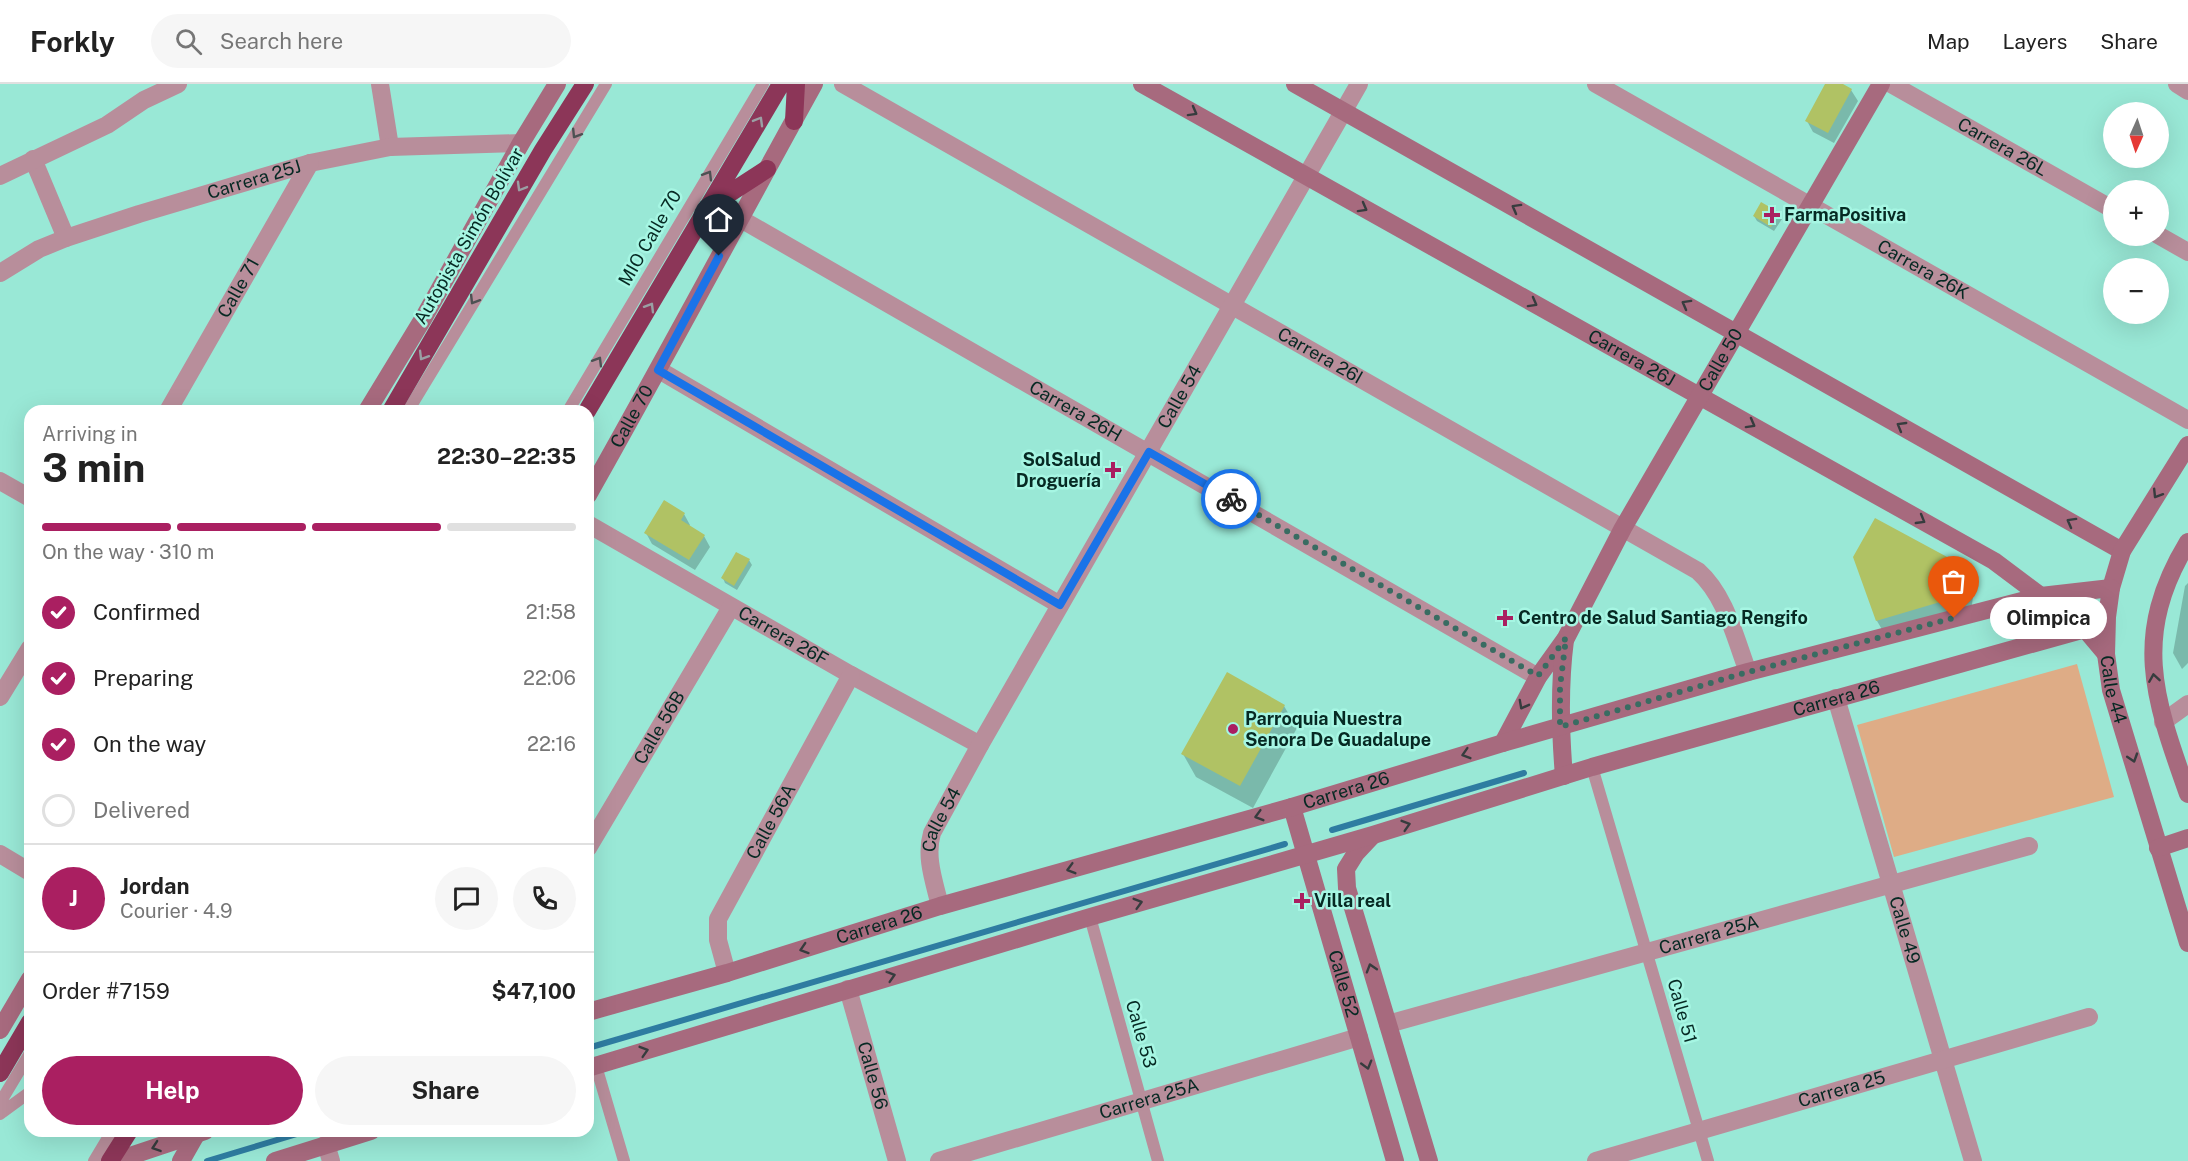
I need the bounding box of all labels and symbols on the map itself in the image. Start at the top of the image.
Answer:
north arrow [2103,102,2169,168]
one-way arrow [1187,105,1197,117]
street label: Carrera 26L [1954,113,2051,180]
one-way arrow [752,117,764,127]
one-way arrow [571,128,583,138]
street label: Autopista Simón Bolívar [409,144,528,328]
street label: Carrera 25J [205,155,303,203]
one-way arrow [701,171,712,181]
one-way arrow [517,181,529,191]
street label: MIO Calle 70 [614,186,685,289]
pin [693,194,744,256]
one-way arrow [1357,200,1368,212]
one-way arrow [1512,204,1522,216]
place label: FarmaPositiva [1784,204,1906,225]
marker: FarmaPositiva [1765,208,1779,222]
street label: Carrera 26K [1874,235,1973,303]
street label: Calle 71 [213,254,263,321]
one-way arrow [469,294,481,304]
one-way arrow [1527,296,1538,307]
one-way arrow [1681,300,1692,312]
one-way arrow [643,303,654,313]
street label: Carrera 26I [1274,323,1367,388]
street label: Calle 50 [1694,324,1747,395]
street label: Carrera 26J [1585,325,1679,390]
one-way arrow [419,350,431,360]
one-way arrow [591,357,603,367]
street label: Calle 54 [1153,361,1206,432]
street label: Carrera 26H [1026,376,1126,446]
street label: Calle 70 [606,381,657,451]
one-way arrow [1745,417,1755,428]
one-way arrow [1897,422,1907,433]
place label: SolSalud Droguería [1016,449,1101,491]
marker: SolSalud Droguería [1106,463,1120,477]
courier [1201,469,1261,529]
one-way arrow [2153,488,2164,499]
one-way arrow [1915,513,1925,524]
one-way arrow [2067,518,2077,529]
pin [1928,556,1979,618]
callout: Olimpica [1990,597,2107,639]
street label: Carrera 26F [735,602,832,670]
place label: Centro de Salud Santiago Rengifo [1518,607,1808,628]
marker: Centro de Salud Santiago Rengifo [1496,609,1514,627]
street label: Calle 44 [2096,654,2132,726]
one-way arrow [2148,673,2161,683]
street label: Carrera 26 [1790,676,1882,720]
street label: Calle 56B [629,687,689,768]
one-way arrow [1519,698,1530,709]
place label: Parroquia Nuestra Senora De Guadalupe [1245,708,1431,750]
marker: Parroquia Nuestra Senora De Guadalupe [1226,722,1240,736]
one-way arrow [1461,747,1472,759]
one-way arrow [2125,752,2138,763]
street label: Carrera 26 [1300,767,1392,813]
street label: Calle 56A [742,780,800,863]
street label: Calle 54 [918,783,965,853]
one-way arrow [1254,809,1264,822]
one-way arrow [1400,820,1411,832]
one-way arrow [1066,862,1077,874]
place label: Villa real [1314,890,1391,911]
marker: Villa real [1295,894,1309,908]
street label: Calle 49 [1885,894,1925,966]
one-way arrow [1132,898,1143,910]
street label: Carrera 26 [833,901,925,948]
street label: Carrera 25A [1657,911,1761,958]
one-way arrow [799,942,810,954]
street label: Calle 52 [1324,947,1364,1020]
one-way arrow [1366,963,1378,974]
one-way arrow [885,971,896,983]
street label: Calle 51 [1663,976,1702,1045]
street label: Calle 53 [1122,997,1161,1070]
street label: Calle 56 [853,1039,893,1112]
one-way arrow [638,1046,649,1058]
one-way arrow [1360,1059,1372,1070]
street label: Carrera 25 [1796,1066,1888,1111]
street label: Carrera 25A [1097,1074,1201,1123]
one-way arrow [151,1139,162,1152]

